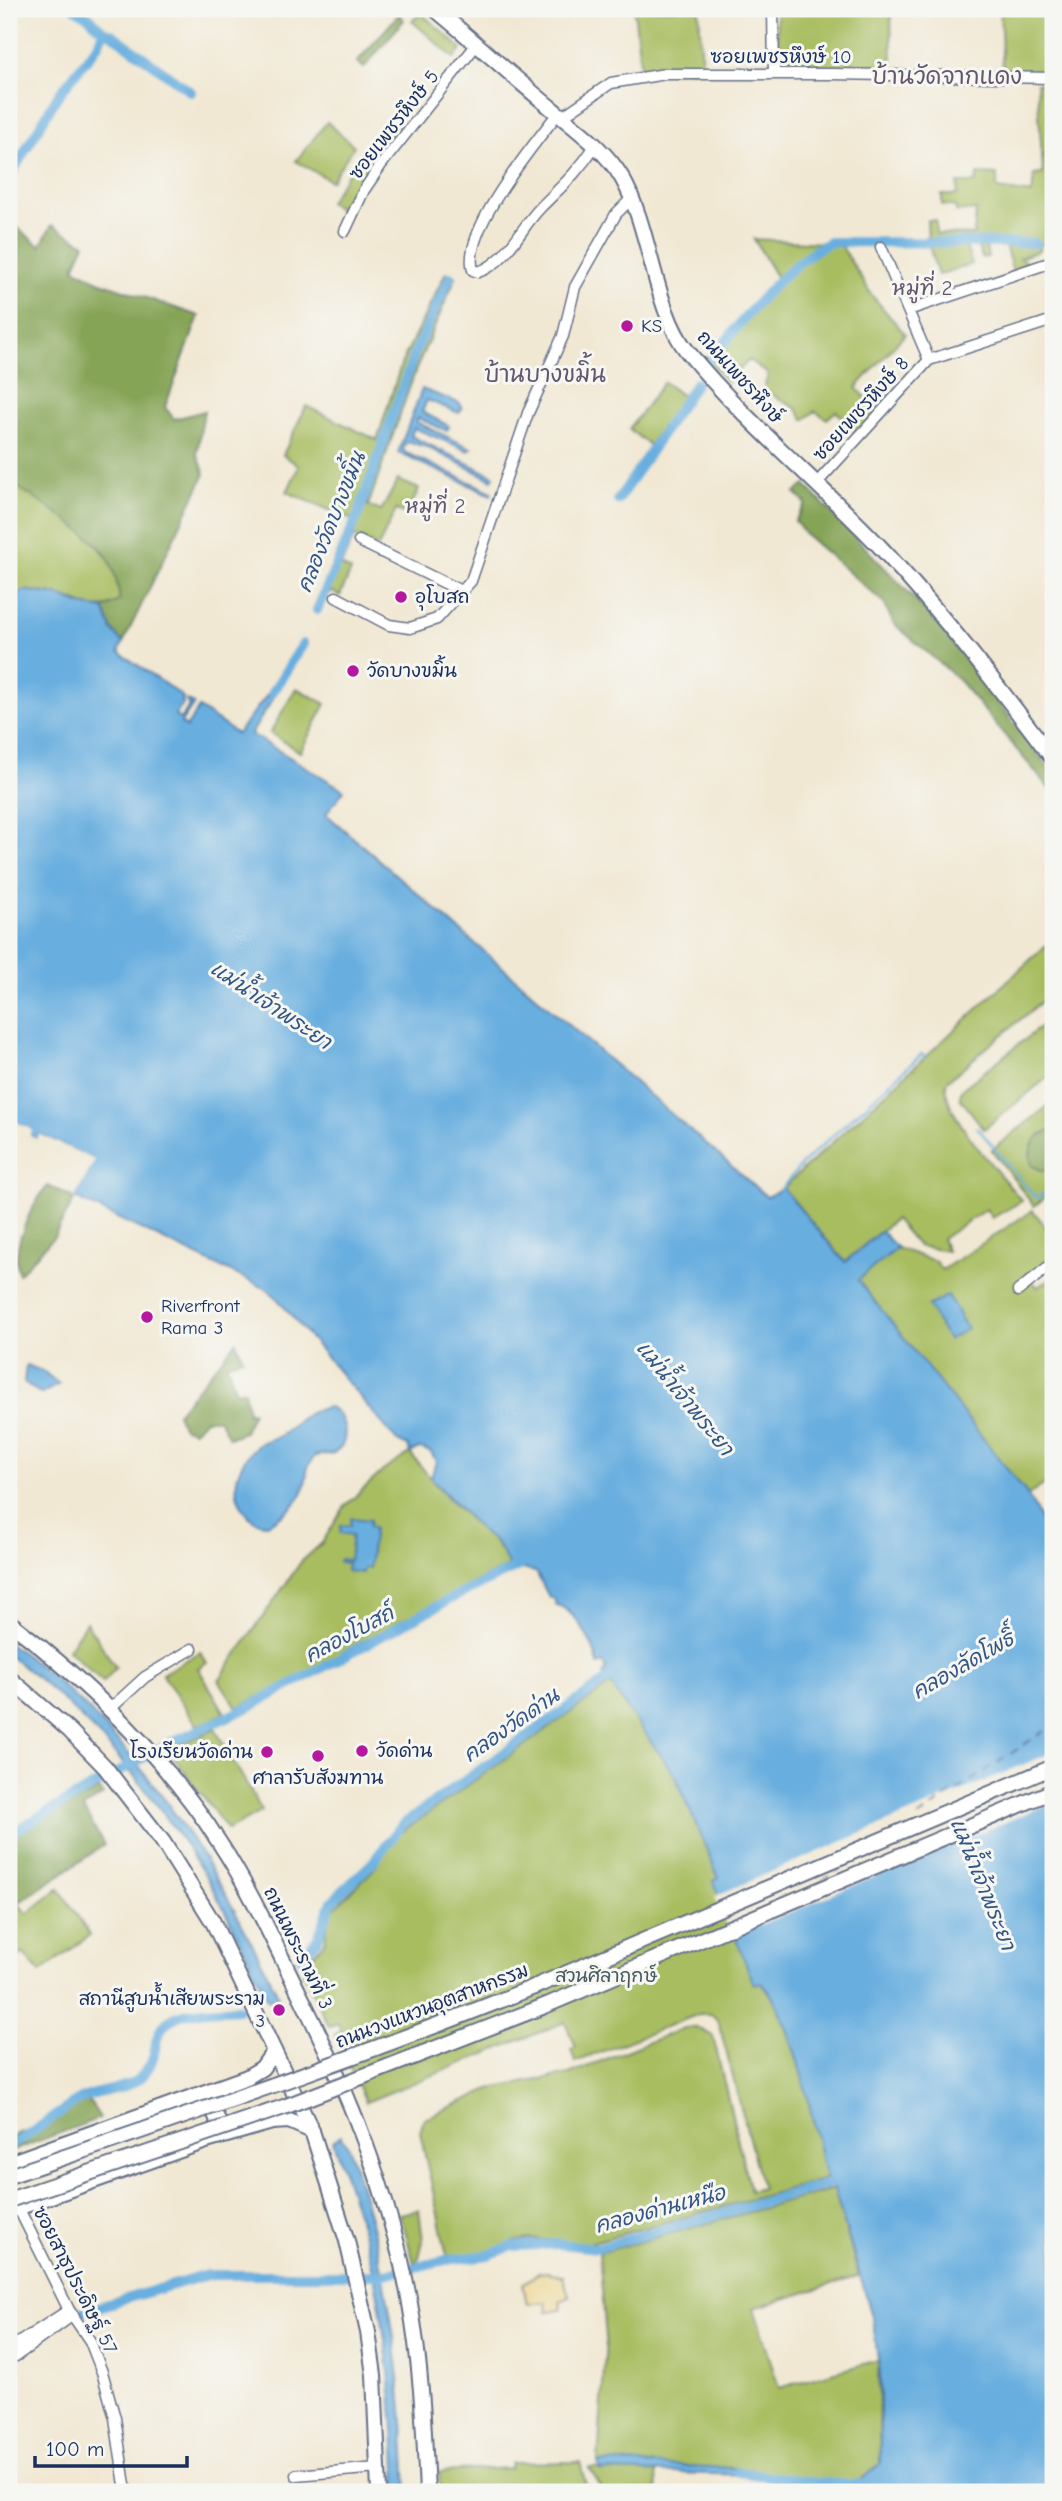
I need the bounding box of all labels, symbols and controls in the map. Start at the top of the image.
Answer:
street label: ซอยเพชรหึงษ์ 10 [710,44,852,68]
district label: บ้านวัดจากแดง [872,61,1022,90]
street label: ซอยเพชรหึงษ์ 5 [343,65,443,184]
district label: หมู่ที่ 2 [892,270,952,304]
place label: KS [641,315,662,337]
marker: KS [619,318,635,334]
street label: ถนนเพชรหึงษ์ [693,325,790,429]
district label: บ้านบางขมิ้น [484,351,606,388]
street label: ซอยเพชรหึงษ์ 8 [807,351,913,465]
water label: คลองวัดบางขมิ้น [285,445,370,596]
district label: หมู่ที่ 2 [405,488,465,522]
place label: อุโบสถ [415,584,469,611]
marker: อุโบสถ [393,589,409,605]
place label: วัดบางขมิ้น [367,655,457,682]
marker: วัดบางขมิ้น [345,663,361,679]
water label: แม่น้ำเจ้าพระยา [206,949,342,1055]
place label: Riverfront Rama 3 [161,1295,240,1339]
marker: Riverfront Rama 3 [139,1309,155,1325]
water label: แม่น้ำเจ้าพระยา [632,1331,746,1461]
water label: คลองโบสถ์ [300,1597,401,1667]
water label: คลองลัดโพธิ์ [904,1617,1023,1704]
water label: คลองวัดด่าน [458,1682,564,1767]
place label: โรงเรียนวัดด่าน [130,1739,253,1763]
place label: วัดด่าน [376,1739,433,1762]
marker: วัดด่าน [354,1743,370,1759]
marker: โรงเรียนวัดด่าน [259,1744,275,1760]
marker: ศาลารับสังฆทาน [310,1748,326,1764]
place label: ศาลารับสังฆทาน [253,1767,384,1789]
water label: แม่น้ำเจ้าพระยา [946,1812,1028,1955]
street label: ถนนพระรามที่ 3 [259,1880,343,2013]
street label: ถนนวงแหวนอุตสาหกรรม [332,1959,533,2056]
park label: สวนศิลาฤกษ์ [555,1963,657,1988]
place label: สถานีสูบน้ำเสียพระราม 3 [79,1982,265,2032]
marker: สถานีสูบน้ำเสียพระราม 3 [271,2002,287,2018]
water label: คลองด่านเหนือ [592,2179,729,2238]
street label: ซอยสาธุประดิษฐ์ 57 [26,2202,124,2359]
scale bar [35,2424,187,2468]
text: 100 m [46,2437,104,2461]

